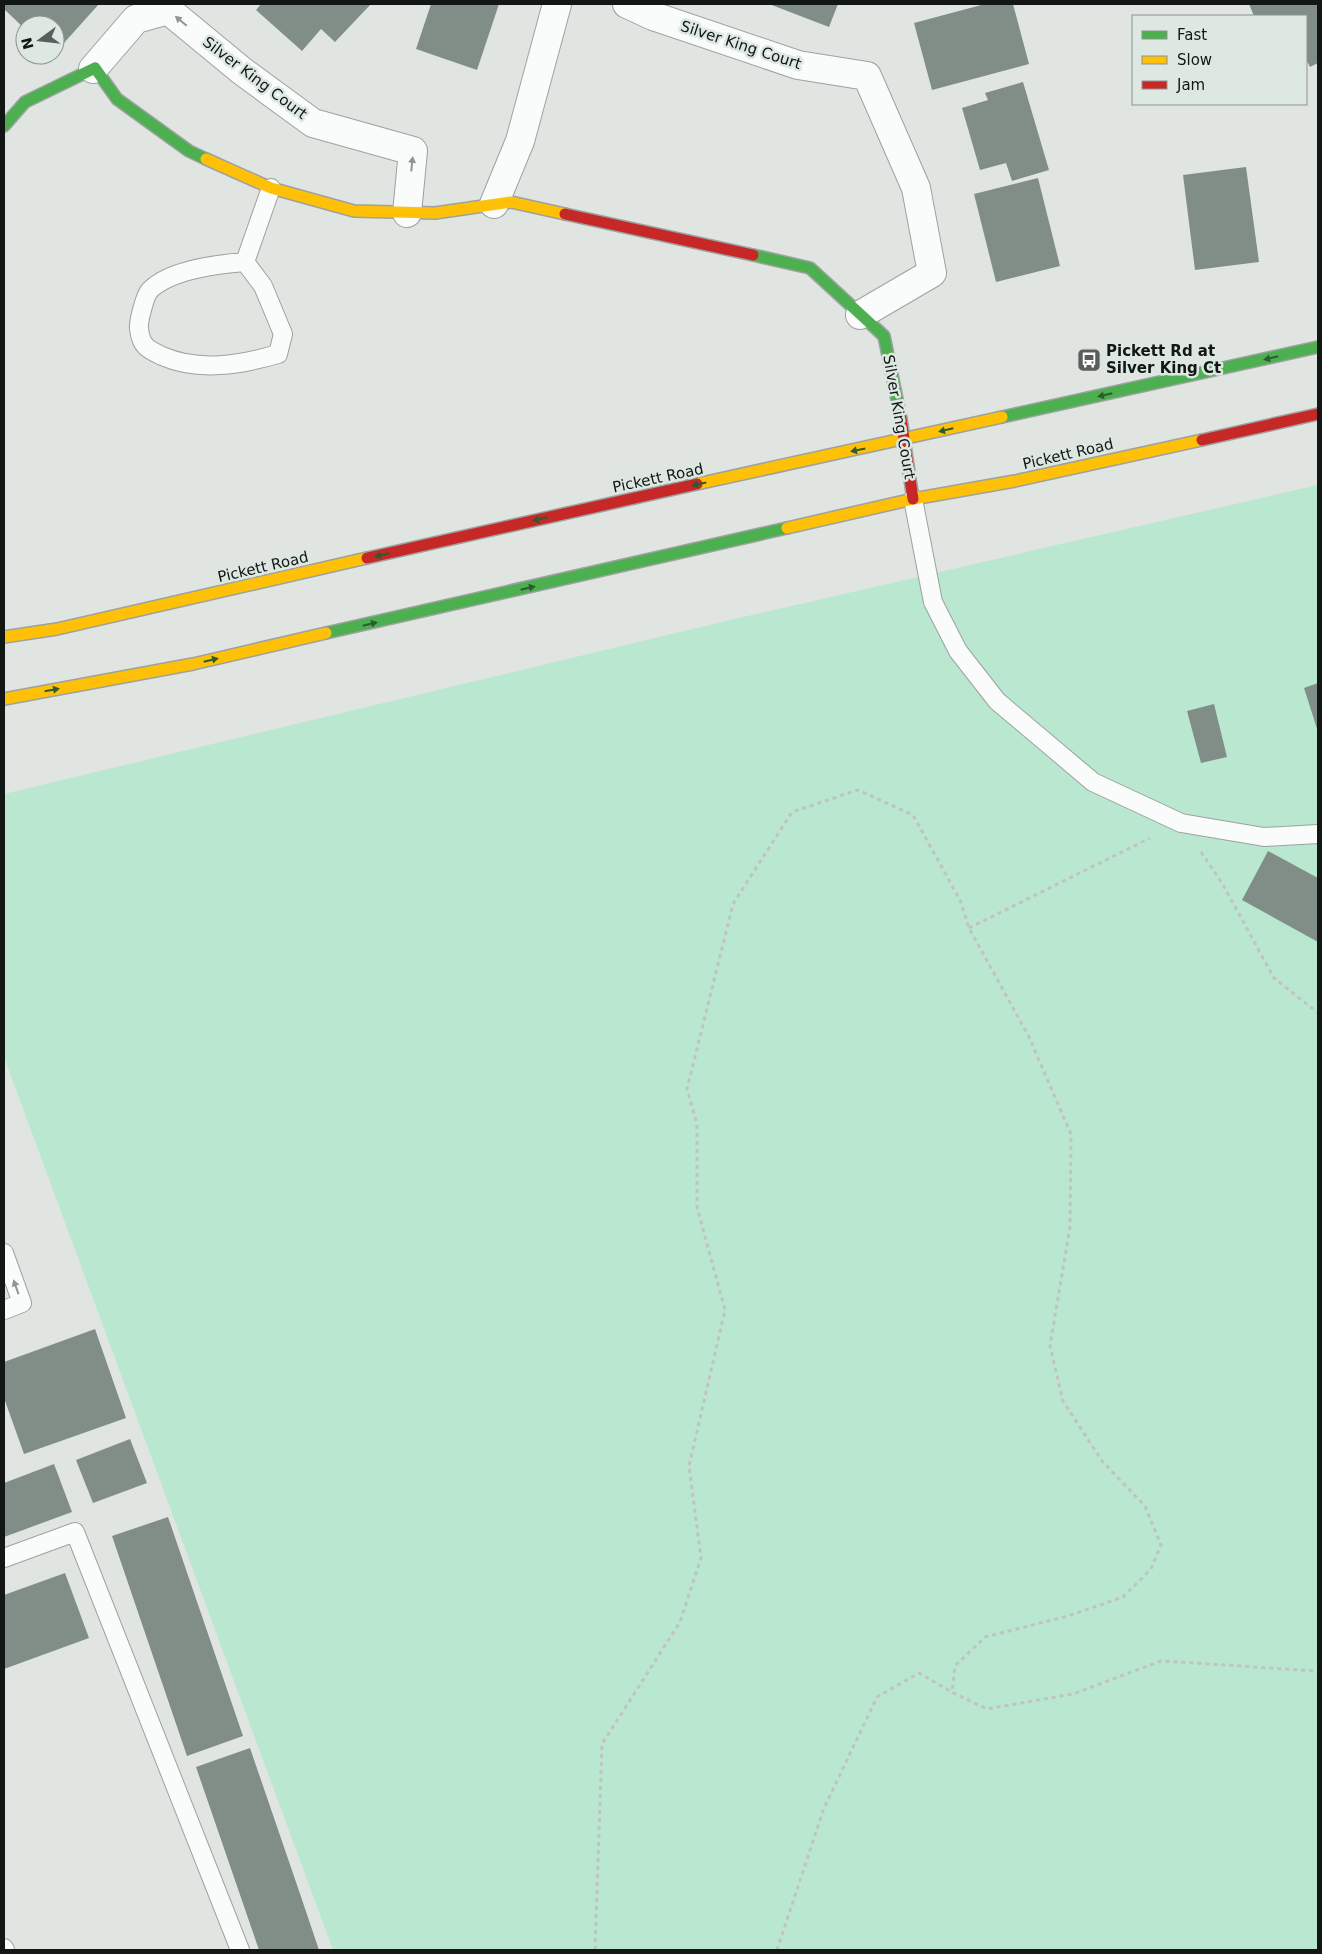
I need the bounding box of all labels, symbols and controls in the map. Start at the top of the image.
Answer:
north arrow [15,15,65,65]
one-way arrow [175,15,188,26]
legend [1132,15,1307,105]
street label: Silver King Court [678,17,804,73]
text: Fast [1177,26,1207,44]
street label: Silver King Court [199,33,311,123]
text: N [18,36,37,51]
text: Slow [1177,51,1212,69]
text: Jam [1176,76,1205,94]
one-way arrow [408,156,416,172]
place label: Pickett Rd at Silver King Ct [1106,342,1221,377]
bus stop icon: Pickett Rd at Silver King Ct [1076,347,1102,373]
street label: Silver King Court [879,353,919,481]
one-way arrow [1263,354,1278,362]
one-way arrow [1097,391,1112,399]
one-way arrow [938,426,953,434]
street label: Pickett Road [1021,435,1115,473]
one-way arrow [850,446,865,454]
street label: Pickett Road [611,460,705,496]
one-way arrow [691,480,706,488]
one-way arrow [533,515,548,523]
street label: Pickett Road [216,548,310,586]
one-way arrow [374,551,389,559]
one-way arrow [521,583,537,591]
one-way arrow [362,620,377,628]
one-way arrow [204,656,219,664]
one-way arrow [44,686,60,694]
one-way arrow [12,1279,20,1294]

